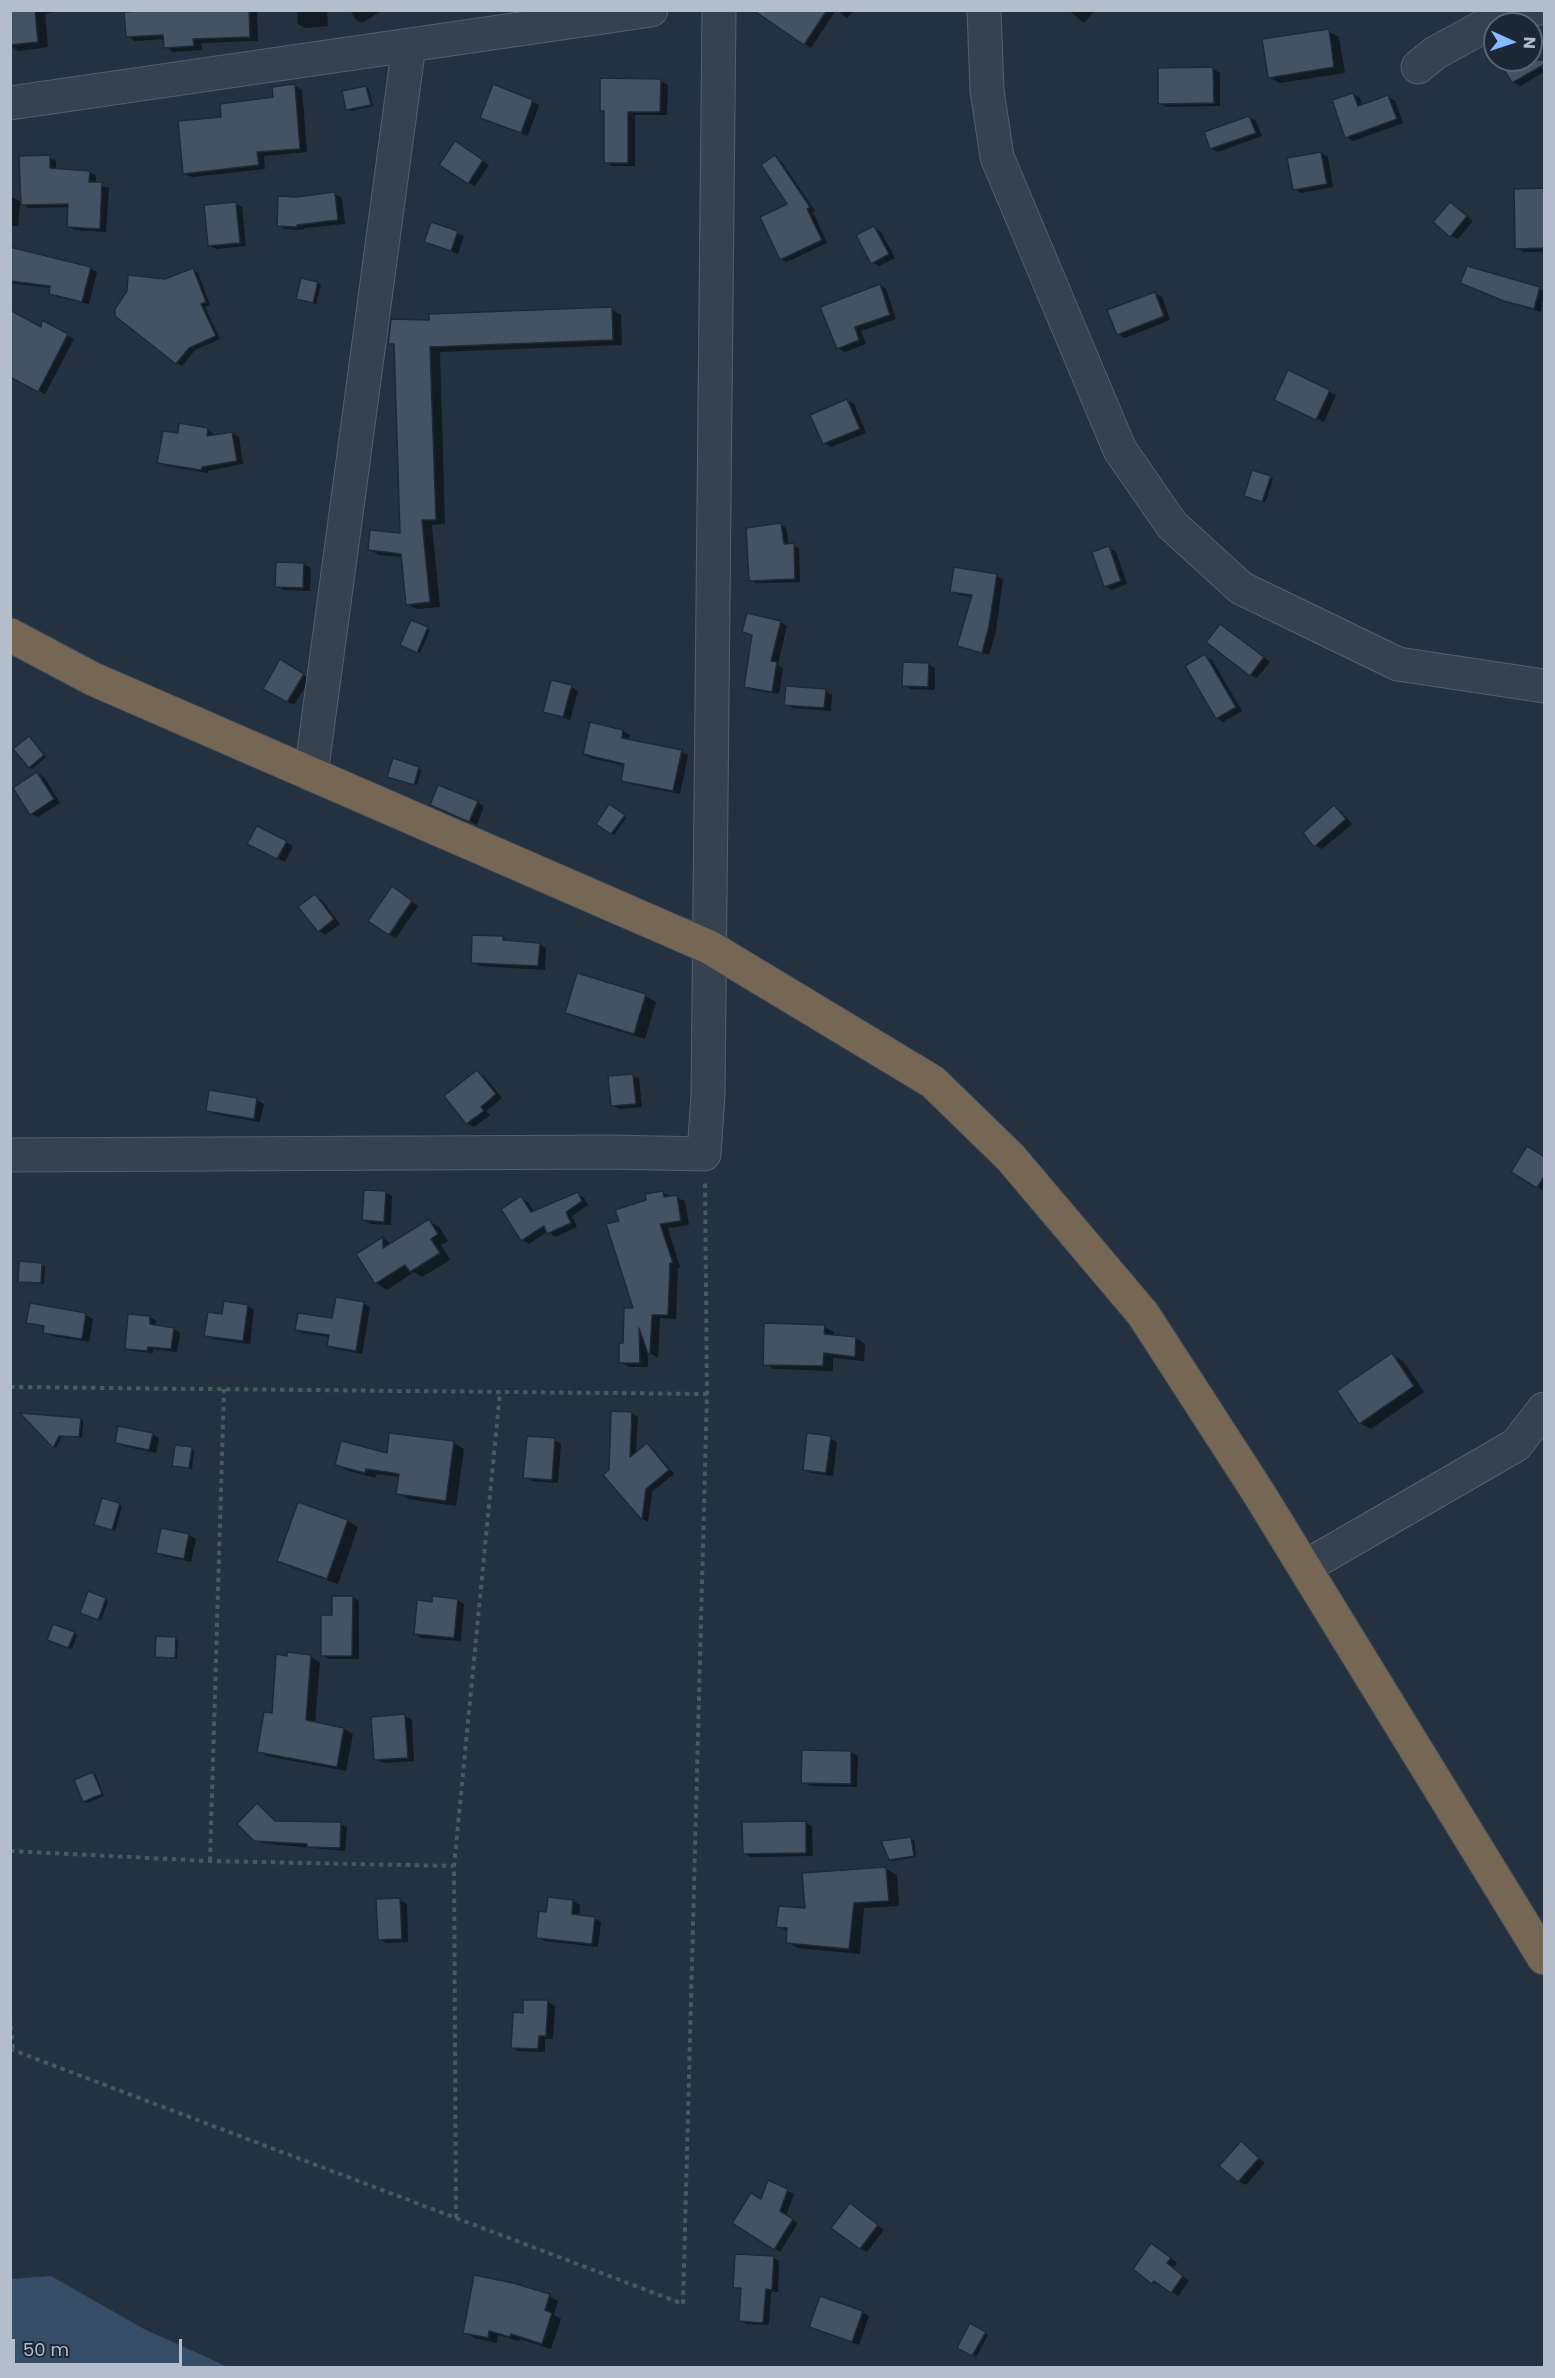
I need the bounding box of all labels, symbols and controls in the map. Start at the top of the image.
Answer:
north arrow [1483,12,1543,72]
text: N [1518,36,1541,49]
scale bar [15,2327,184,2365]
text: 50 m [23,2337,69,2362]

